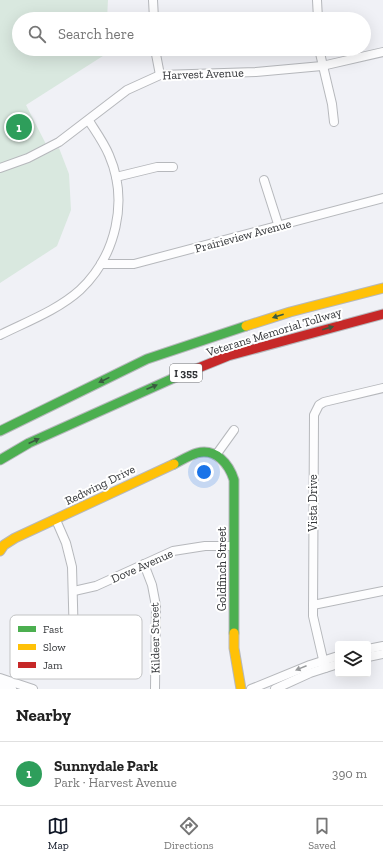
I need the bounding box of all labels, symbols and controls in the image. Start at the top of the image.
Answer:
search box [12,12,371,56]
icon: search [26,23,48,45]
text: Search here [58,25,134,43]
street label: Harvest Avenue [162,66,244,82]
pin: 1 [6,112,32,142]
street label: Prairieview Avenue [193,216,293,256]
street label: Veterans Memorial Tollway [204,304,344,360]
one-way arrow [271,313,283,319]
one-way arrow [322,325,334,331]
road number: I 355 [170,364,202,382]
one-way arrow [98,377,109,384]
one-way arrow [146,383,158,390]
one-way arrow [28,438,39,444]
street label: Redwing Drive [63,462,138,508]
your location [194,462,214,482]
street label: Vista Drive [306,474,320,533]
street label: Goldfinch Street [215,526,229,611]
street label: Dove Avenue [109,546,175,586]
street label: Kildeer Street [147,602,163,674]
legend [10,615,142,679]
text: Fast [43,623,64,636]
text: Slow [43,641,66,654]
map controls [335,641,371,677]
button: layers [335,641,371,677]
text: Jam [43,659,63,672]
one-way arrow [295,666,307,672]
text: Nearby [16,705,71,725]
text: Sunnydale Park [54,757,158,775]
text: 1 [26,766,32,781]
text: 390 m [332,766,367,781]
text: Park · Harvest Avenue [54,775,177,790]
tab: Map [47,815,69,852]
tab: Directions [164,815,214,852]
tab: Saved [308,815,336,852]

